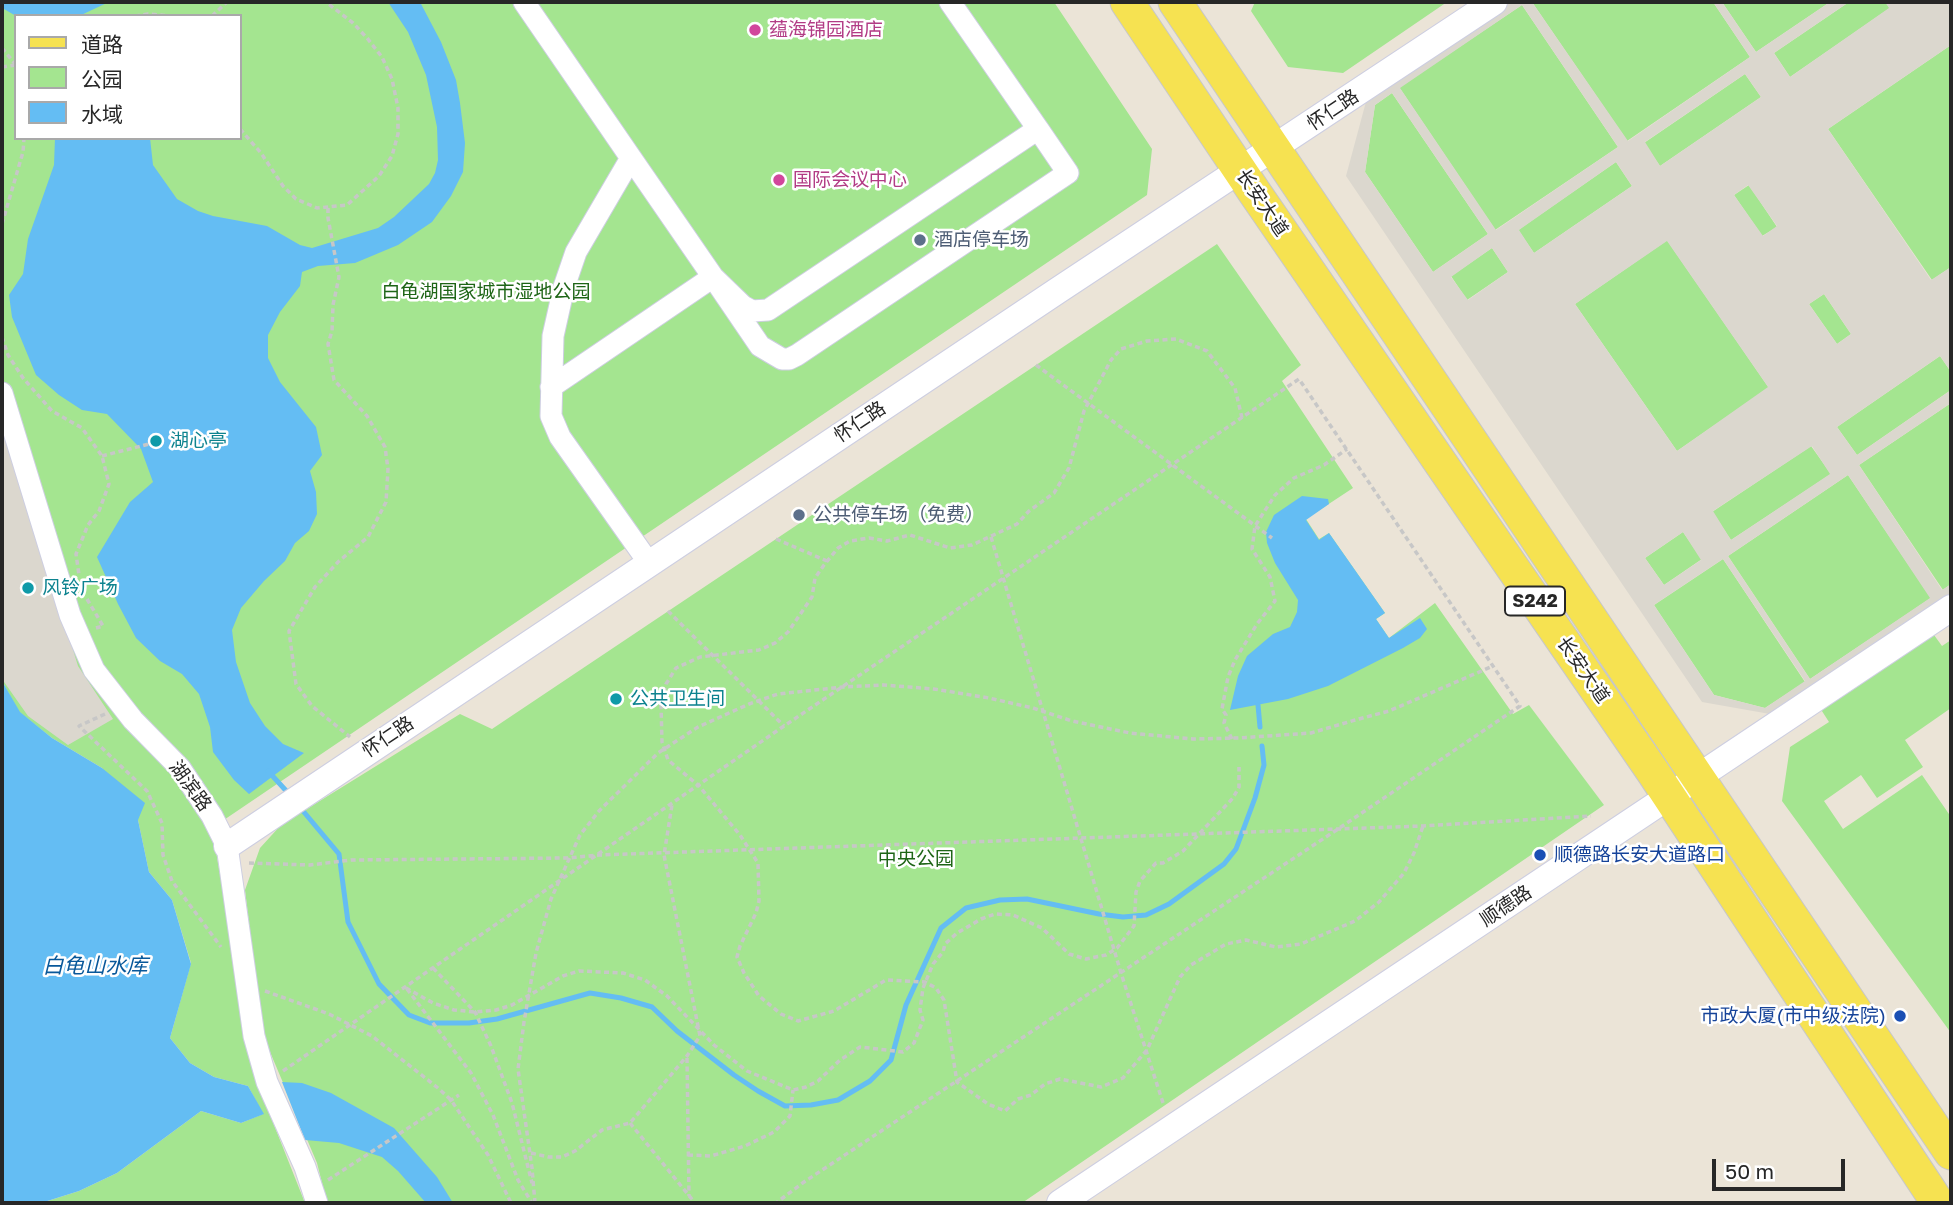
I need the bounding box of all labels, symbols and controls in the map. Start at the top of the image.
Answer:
legend [14,14,242,140]
place label: 蕴海锦园酒店 [769,19,883,41]
marker: 蕴海锦园酒店 [747,22,763,38]
text: 道路 [81,31,123,57]
text: 公园 [81,66,123,92]
street label: 怀仁路 [1303,85,1363,135]
text: 水域 [81,101,123,127]
street label: 长安大道 [1231,165,1293,241]
place label: 国际会议中心 [793,169,907,191]
marker: 国际会议中心 [771,172,787,188]
place label: 酒店停车场 [934,229,1029,251]
marker: 酒店停车场 [912,232,928,248]
park label: 白龟湖国家城市湿地公园 [382,281,590,303]
street label: 怀仁路 [830,397,890,447]
place label: 湖心亭 [170,430,227,452]
marker: 湖心亭 [148,433,164,449]
place label: 公共停车场（免费） [813,504,984,526]
marker: 公共停车场（免费） [791,507,807,523]
place label: 风铃广场 [42,577,118,599]
marker: 风铃广场 [20,580,36,596]
road number: S242 [1505,586,1565,616]
street label: 长安大道 [1552,632,1614,708]
place label: 公共卫生间 [630,688,725,710]
marker: 公共卫生间 [608,691,624,707]
street label: 怀仁路 [358,712,418,762]
street label: 湖滨路 [164,756,216,816]
place label: 顺德路长安大道路口 [1554,844,1725,866]
marker: 顺德路长安大道路口 [1532,847,1548,863]
park label: 中央公园 [878,848,954,870]
street label: 顺德路 [1476,881,1536,931]
water label: 白龟山水库 [43,953,147,979]
place label: 市政大厦(市中级法院) [1701,1005,1886,1027]
marker: 市政大厦(市中级法院) [1892,1008,1908,1024]
scale bar [1715,1146,1848,1190]
text: 50 m [1725,1158,1774,1184]

